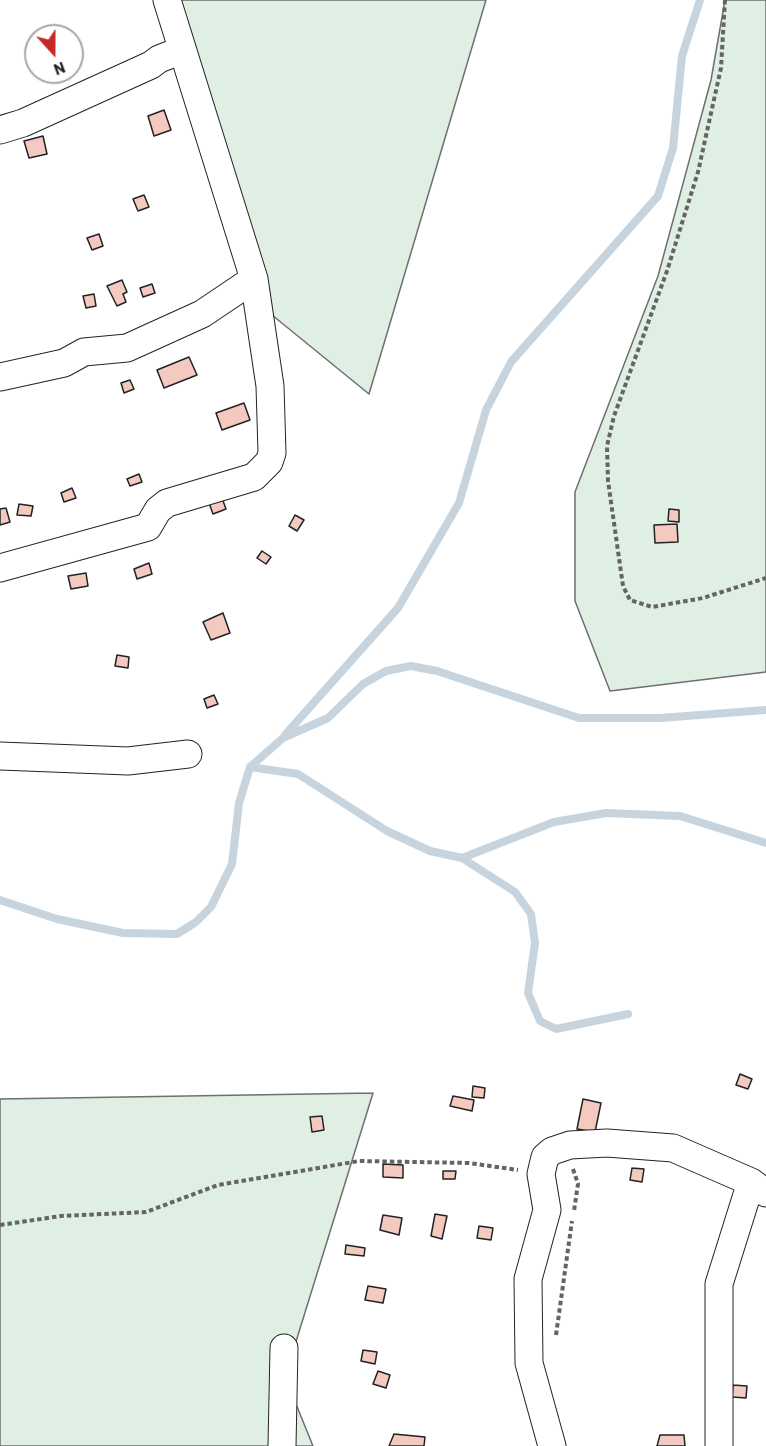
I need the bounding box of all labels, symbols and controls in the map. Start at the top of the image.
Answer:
north arrow [24,24,84,84]
text: N [52,59,68,80]

